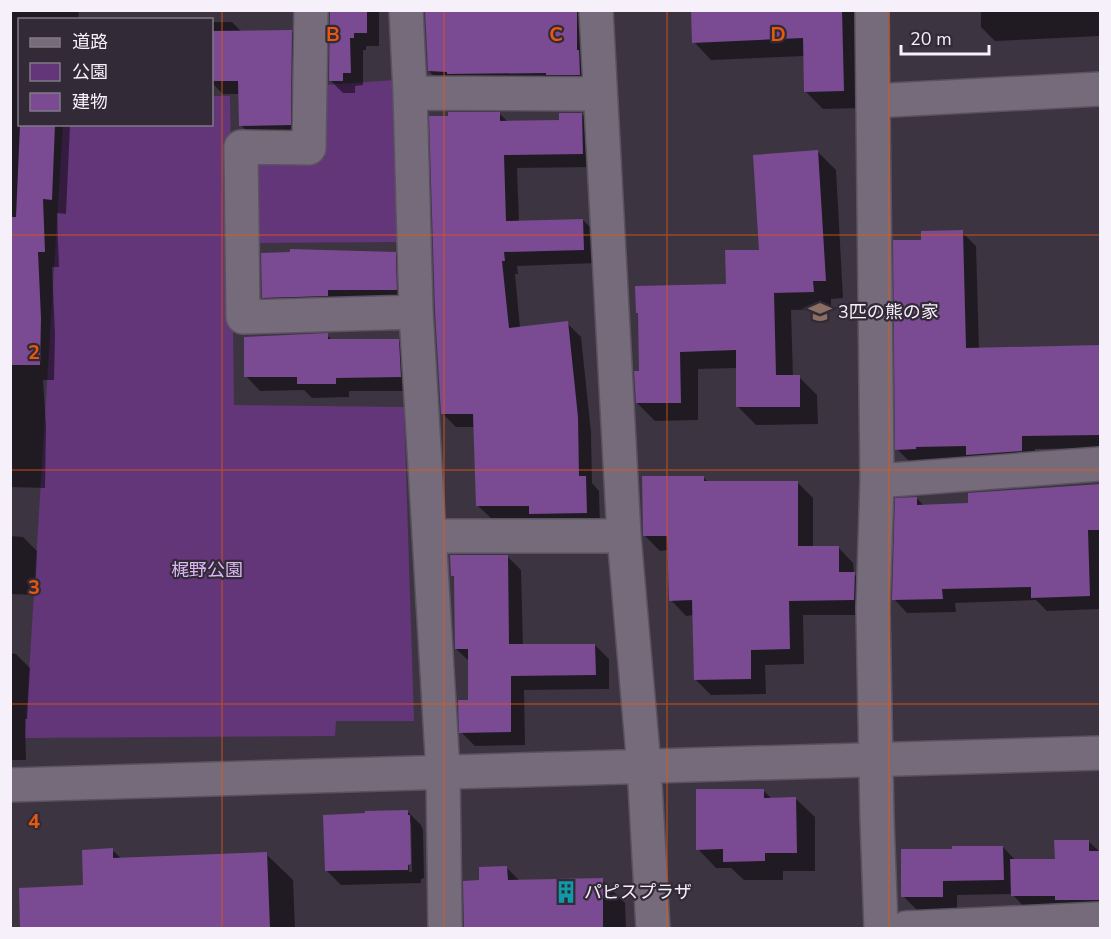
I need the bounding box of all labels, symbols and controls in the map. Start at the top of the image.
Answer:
legend [18,18,213,126]
scale bar [901,18,990,56]
text: B [326,21,340,48]
text: C [549,21,563,48]
text: D [770,21,786,48]
text: 20 m [910,27,952,51]
text: 道路 [72,30,108,54]
text: 公園 [72,60,108,84]
text: 建物 [72,90,108,114]
school or university icon: 3匹の熊の家 [807,299,833,325]
place label: 3匹の熊の家 [838,300,939,324]
text: 2 [28,339,40,366]
park label: 梶野公園 [171,558,243,582]
text: 3 [28,574,40,601]
text: 4 [28,808,40,835]
building icon: パピスプラザ [553,879,579,905]
place label: パピスプラザ [584,880,692,904]

